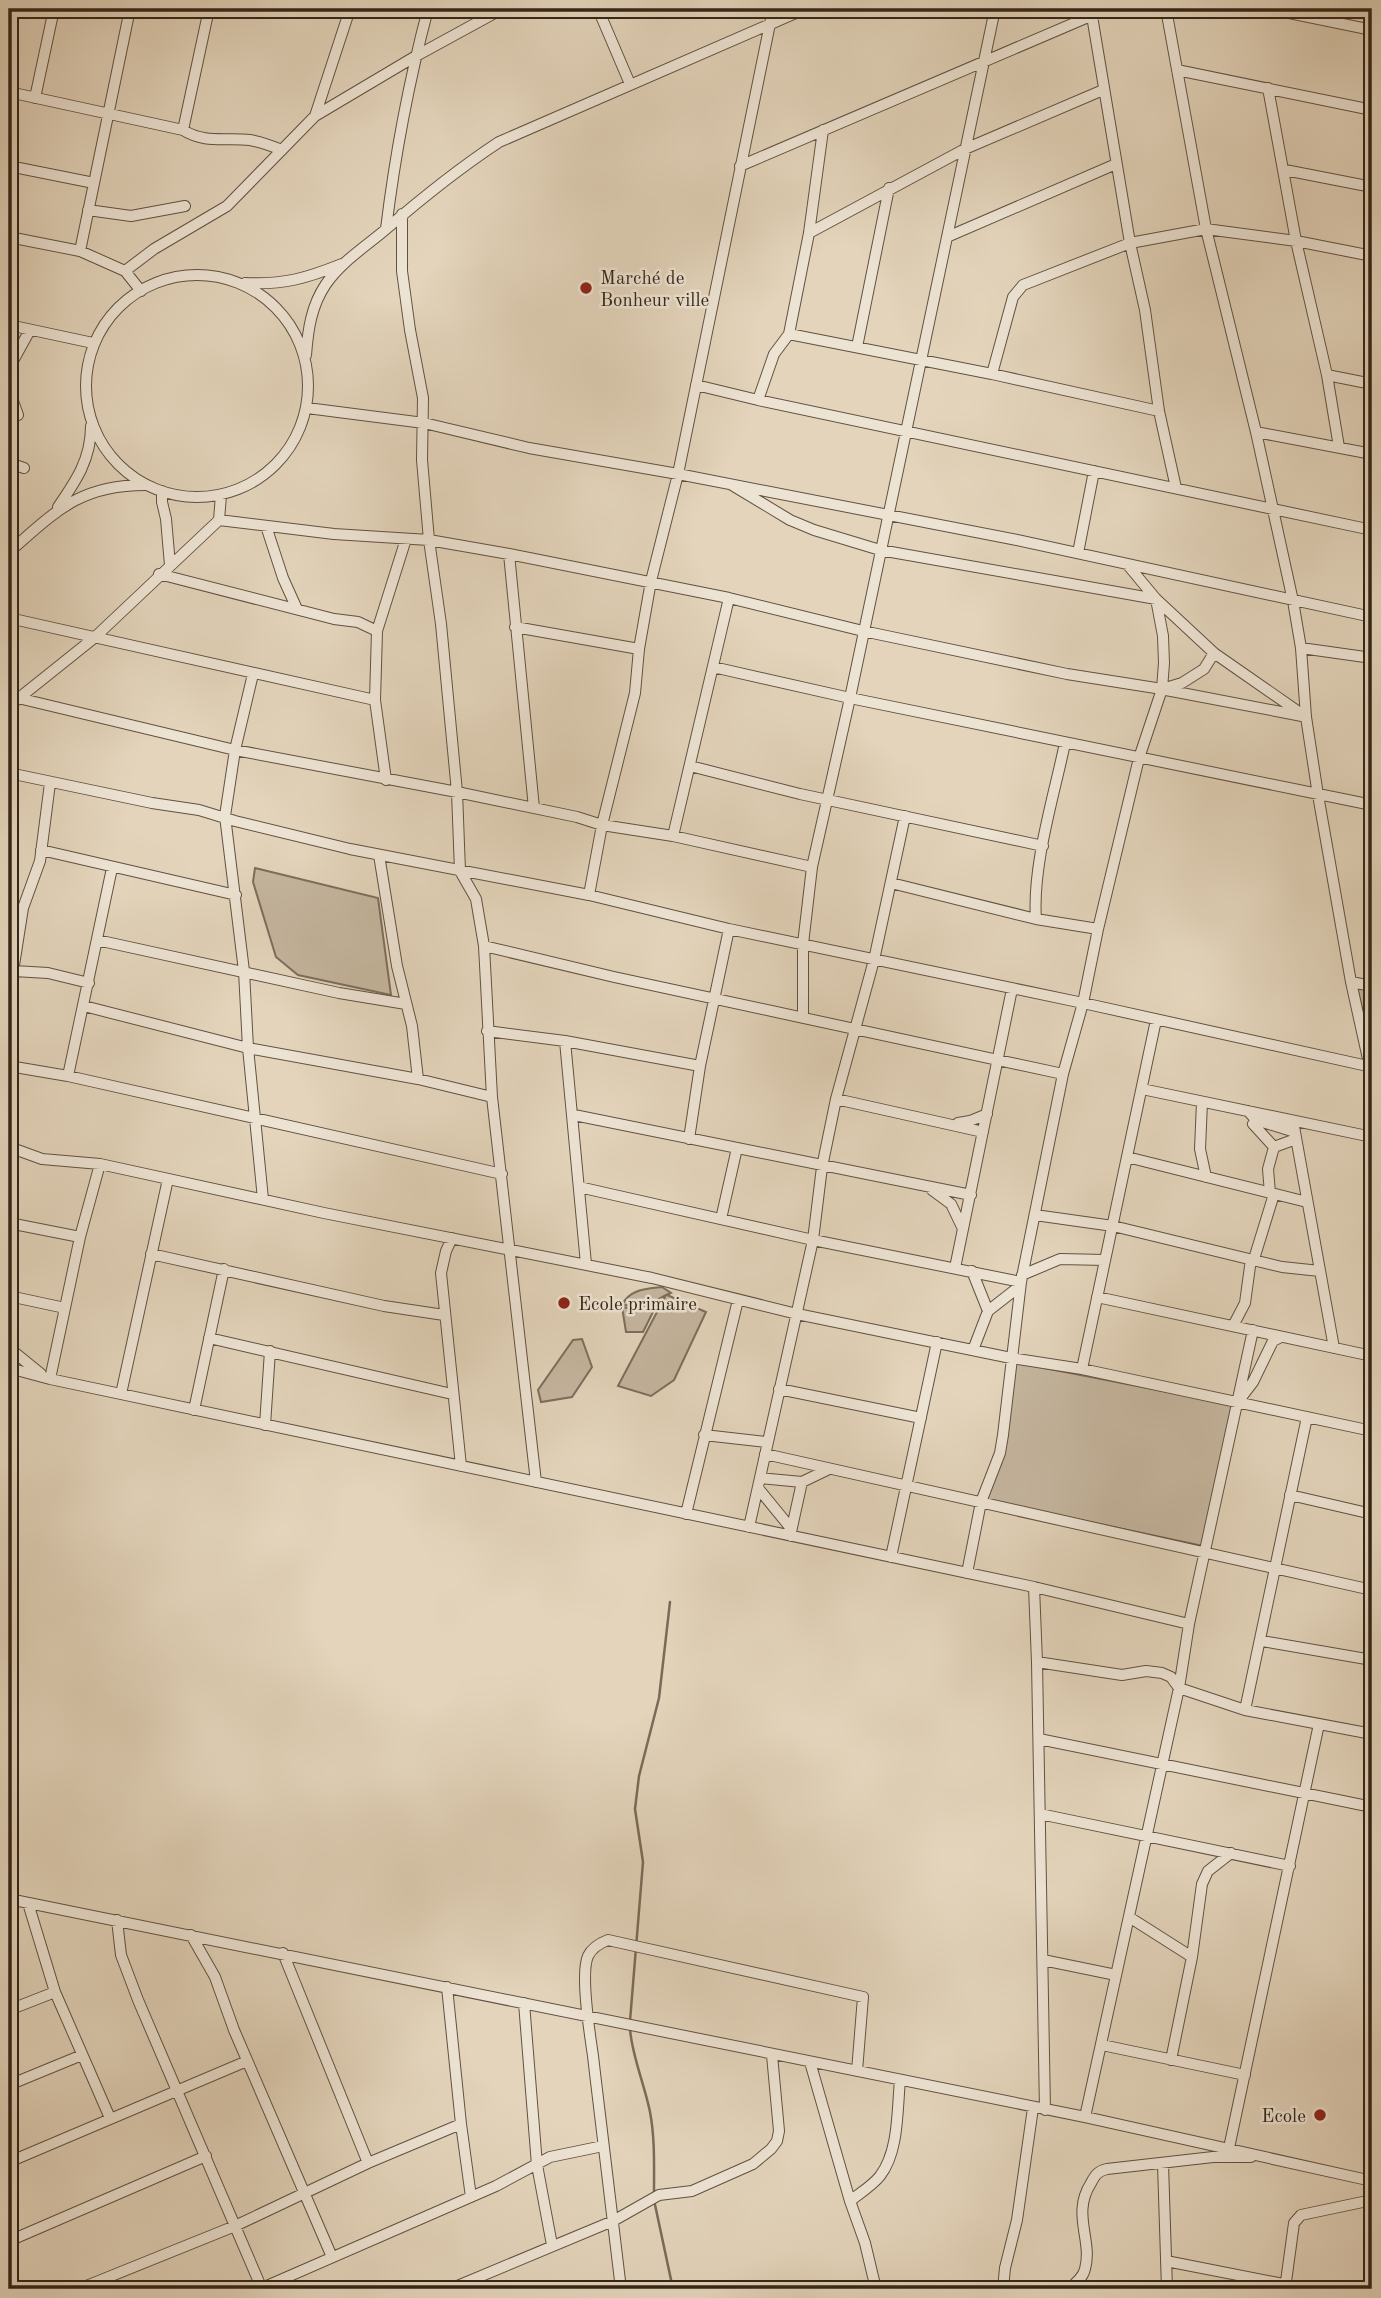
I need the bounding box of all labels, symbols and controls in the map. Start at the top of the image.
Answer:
place label: Marché de Bonheur ville [600,270,709,311]
marker: Marché de Bonheur ville [578,280,594,296]
marker: Ecole primaire [556,1295,572,1311]
place label: Ecole primaire [578,1296,697,1315]
marker: Ecole [1312,2107,1328,2123]
place label: Ecole [1261,2108,1306,2127]

